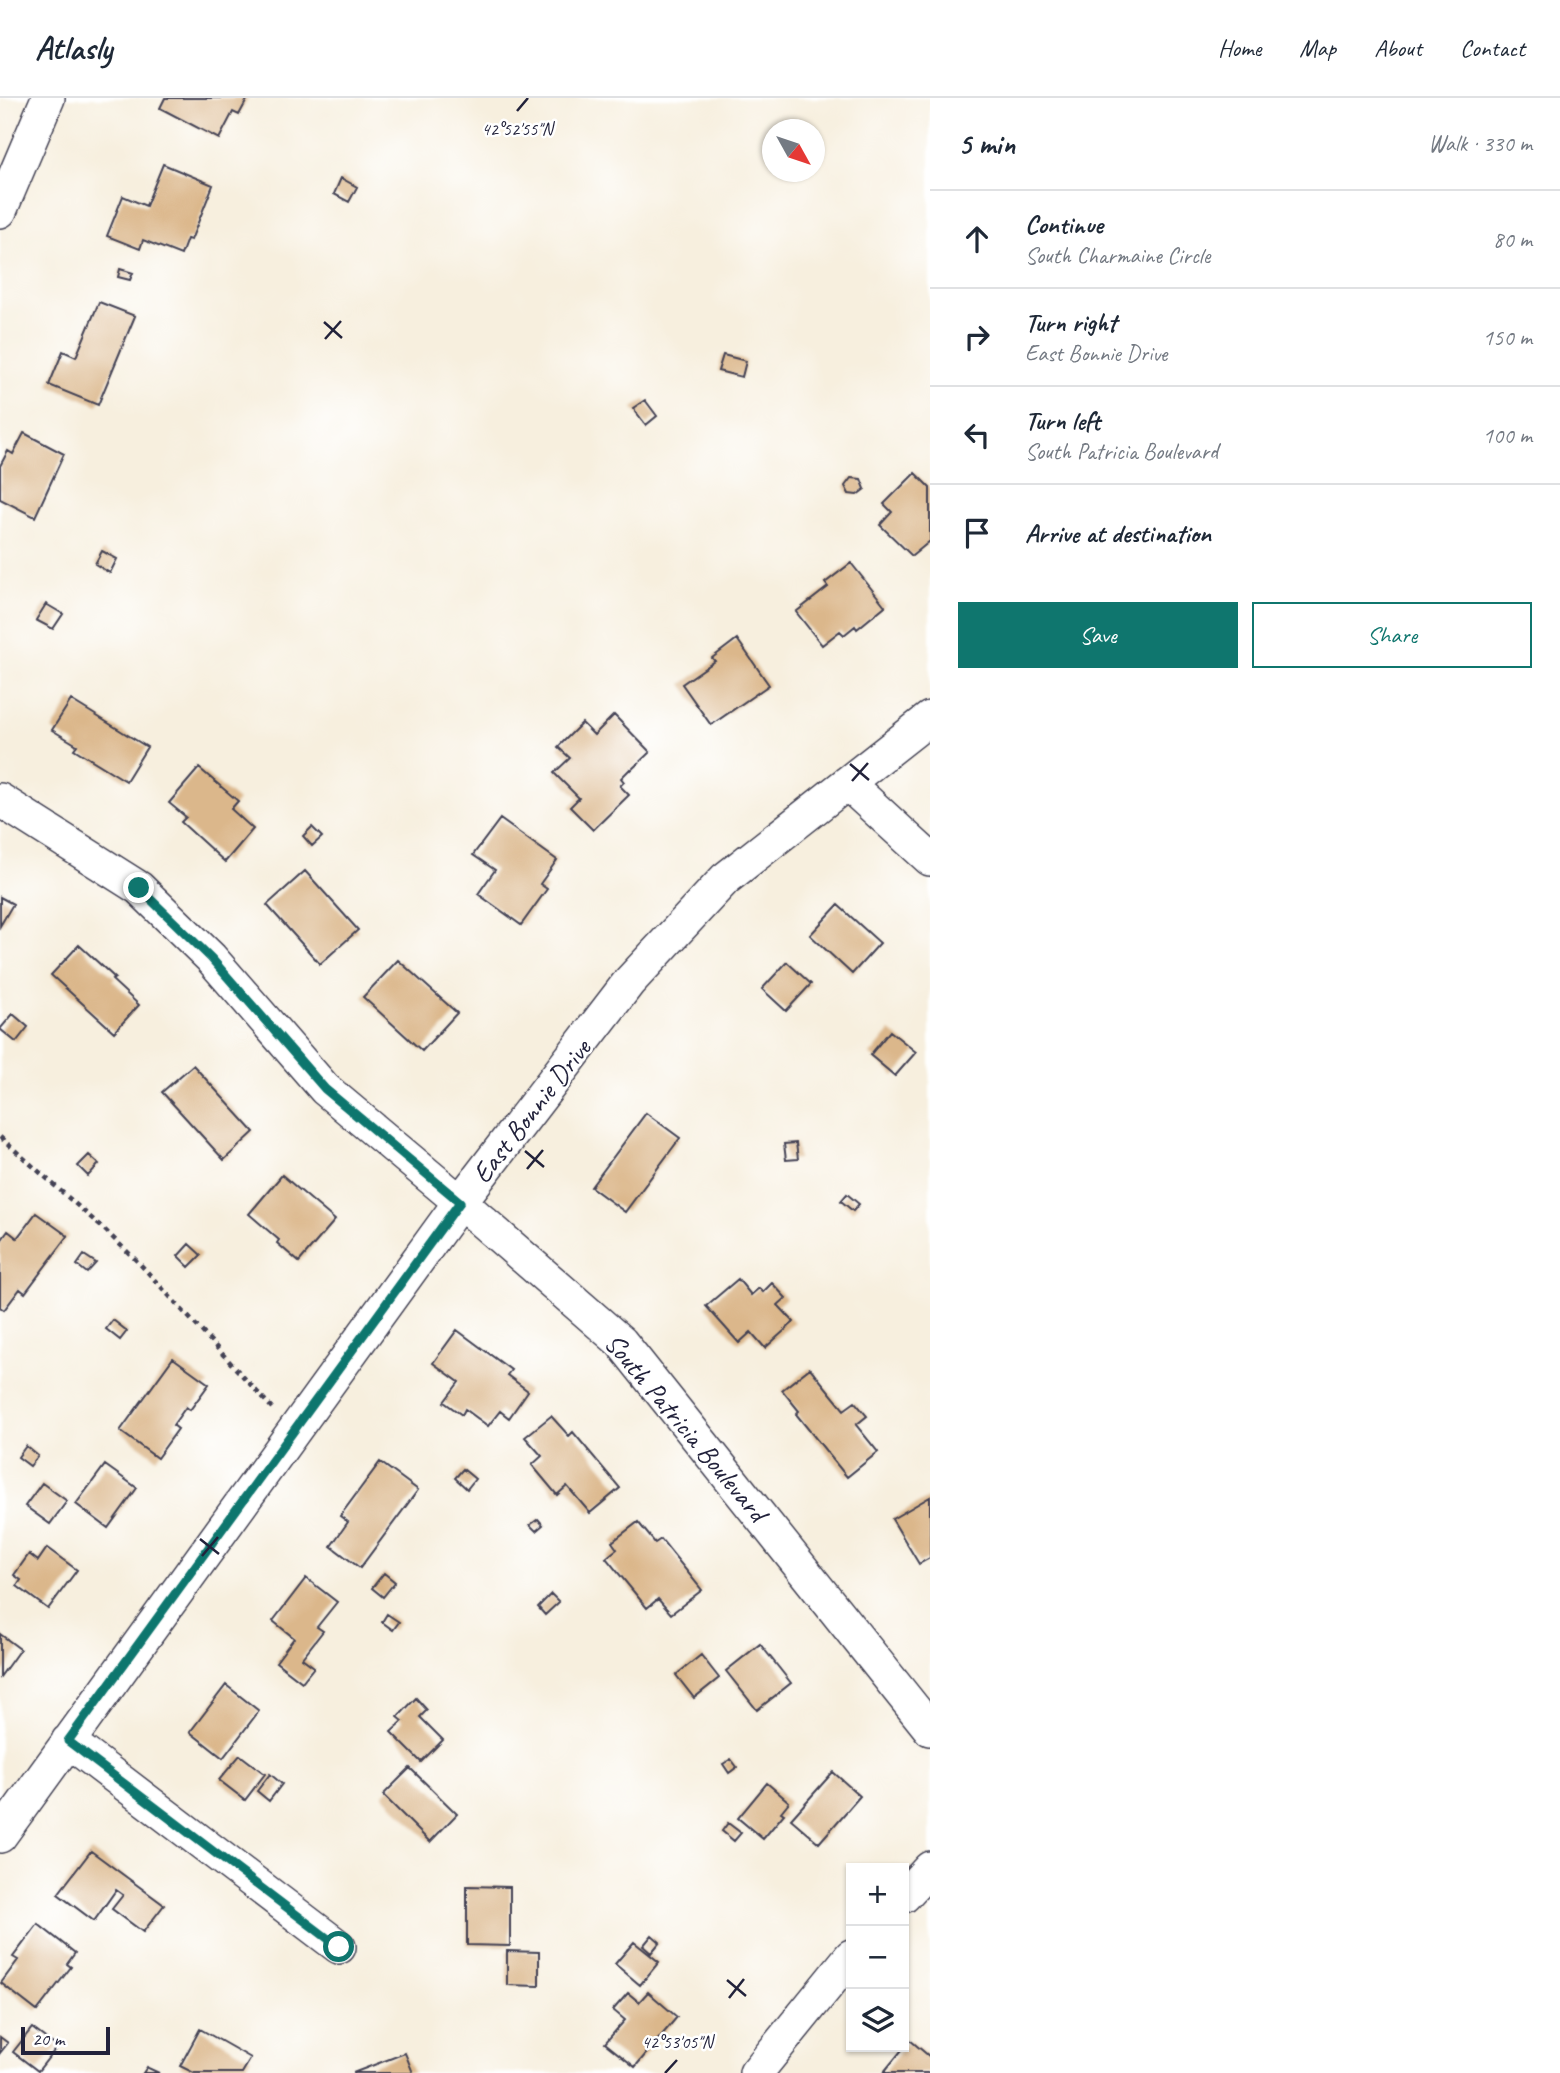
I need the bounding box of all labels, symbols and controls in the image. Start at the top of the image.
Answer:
text: Atlasly [35,27,112,69]
text: Home [1218,33,1261,63]
text: Map [1299,33,1336,63]
text: About [1374,33,1422,63]
text: Contact [1460,33,1525,63]
text: 42°52'55"N [482,118,556,140]
north arrow [762,119,825,182]
text: 5 min [958,125,1015,163]
text: Walk · 330 m [1428,129,1532,158]
text: Continue [1025,208,1103,241]
icon: ahead [958,220,996,258]
text: 80 m [1493,225,1532,254]
text: South Charmaine Circle [1025,241,1210,270]
text: Turn right [1025,306,1116,339]
icon: right [958,318,996,356]
text: 150 m [1483,323,1532,352]
text: East Bonnie Drive [1025,339,1167,368]
text: Turn left [1025,404,1100,437]
icon: left [958,416,996,454]
text: 100 m [1483,421,1532,450]
text: South Patricia Boulevard [1025,437,1218,466]
icon: arrive [958,514,996,552]
text: Arrive at destination [1025,517,1211,550]
button: Save [958,602,1238,668]
button: Share [1252,602,1532,668]
route end [123,872,154,903]
street label: East Bonnie Drive [464,1030,599,1190]
street label: South Patricia Boulevard [597,1326,777,1531]
map controls [846,1863,909,2052]
button: + [846,1863,909,1926]
button: − [846,1926,909,1989]
route start [323,1931,354,1962]
button: layers [846,1989,909,2052]
scale bar [21,2024,110,2056]
text: 20 m [32,2027,64,2051]
text: 42°53'05"N [642,2031,716,2053]

